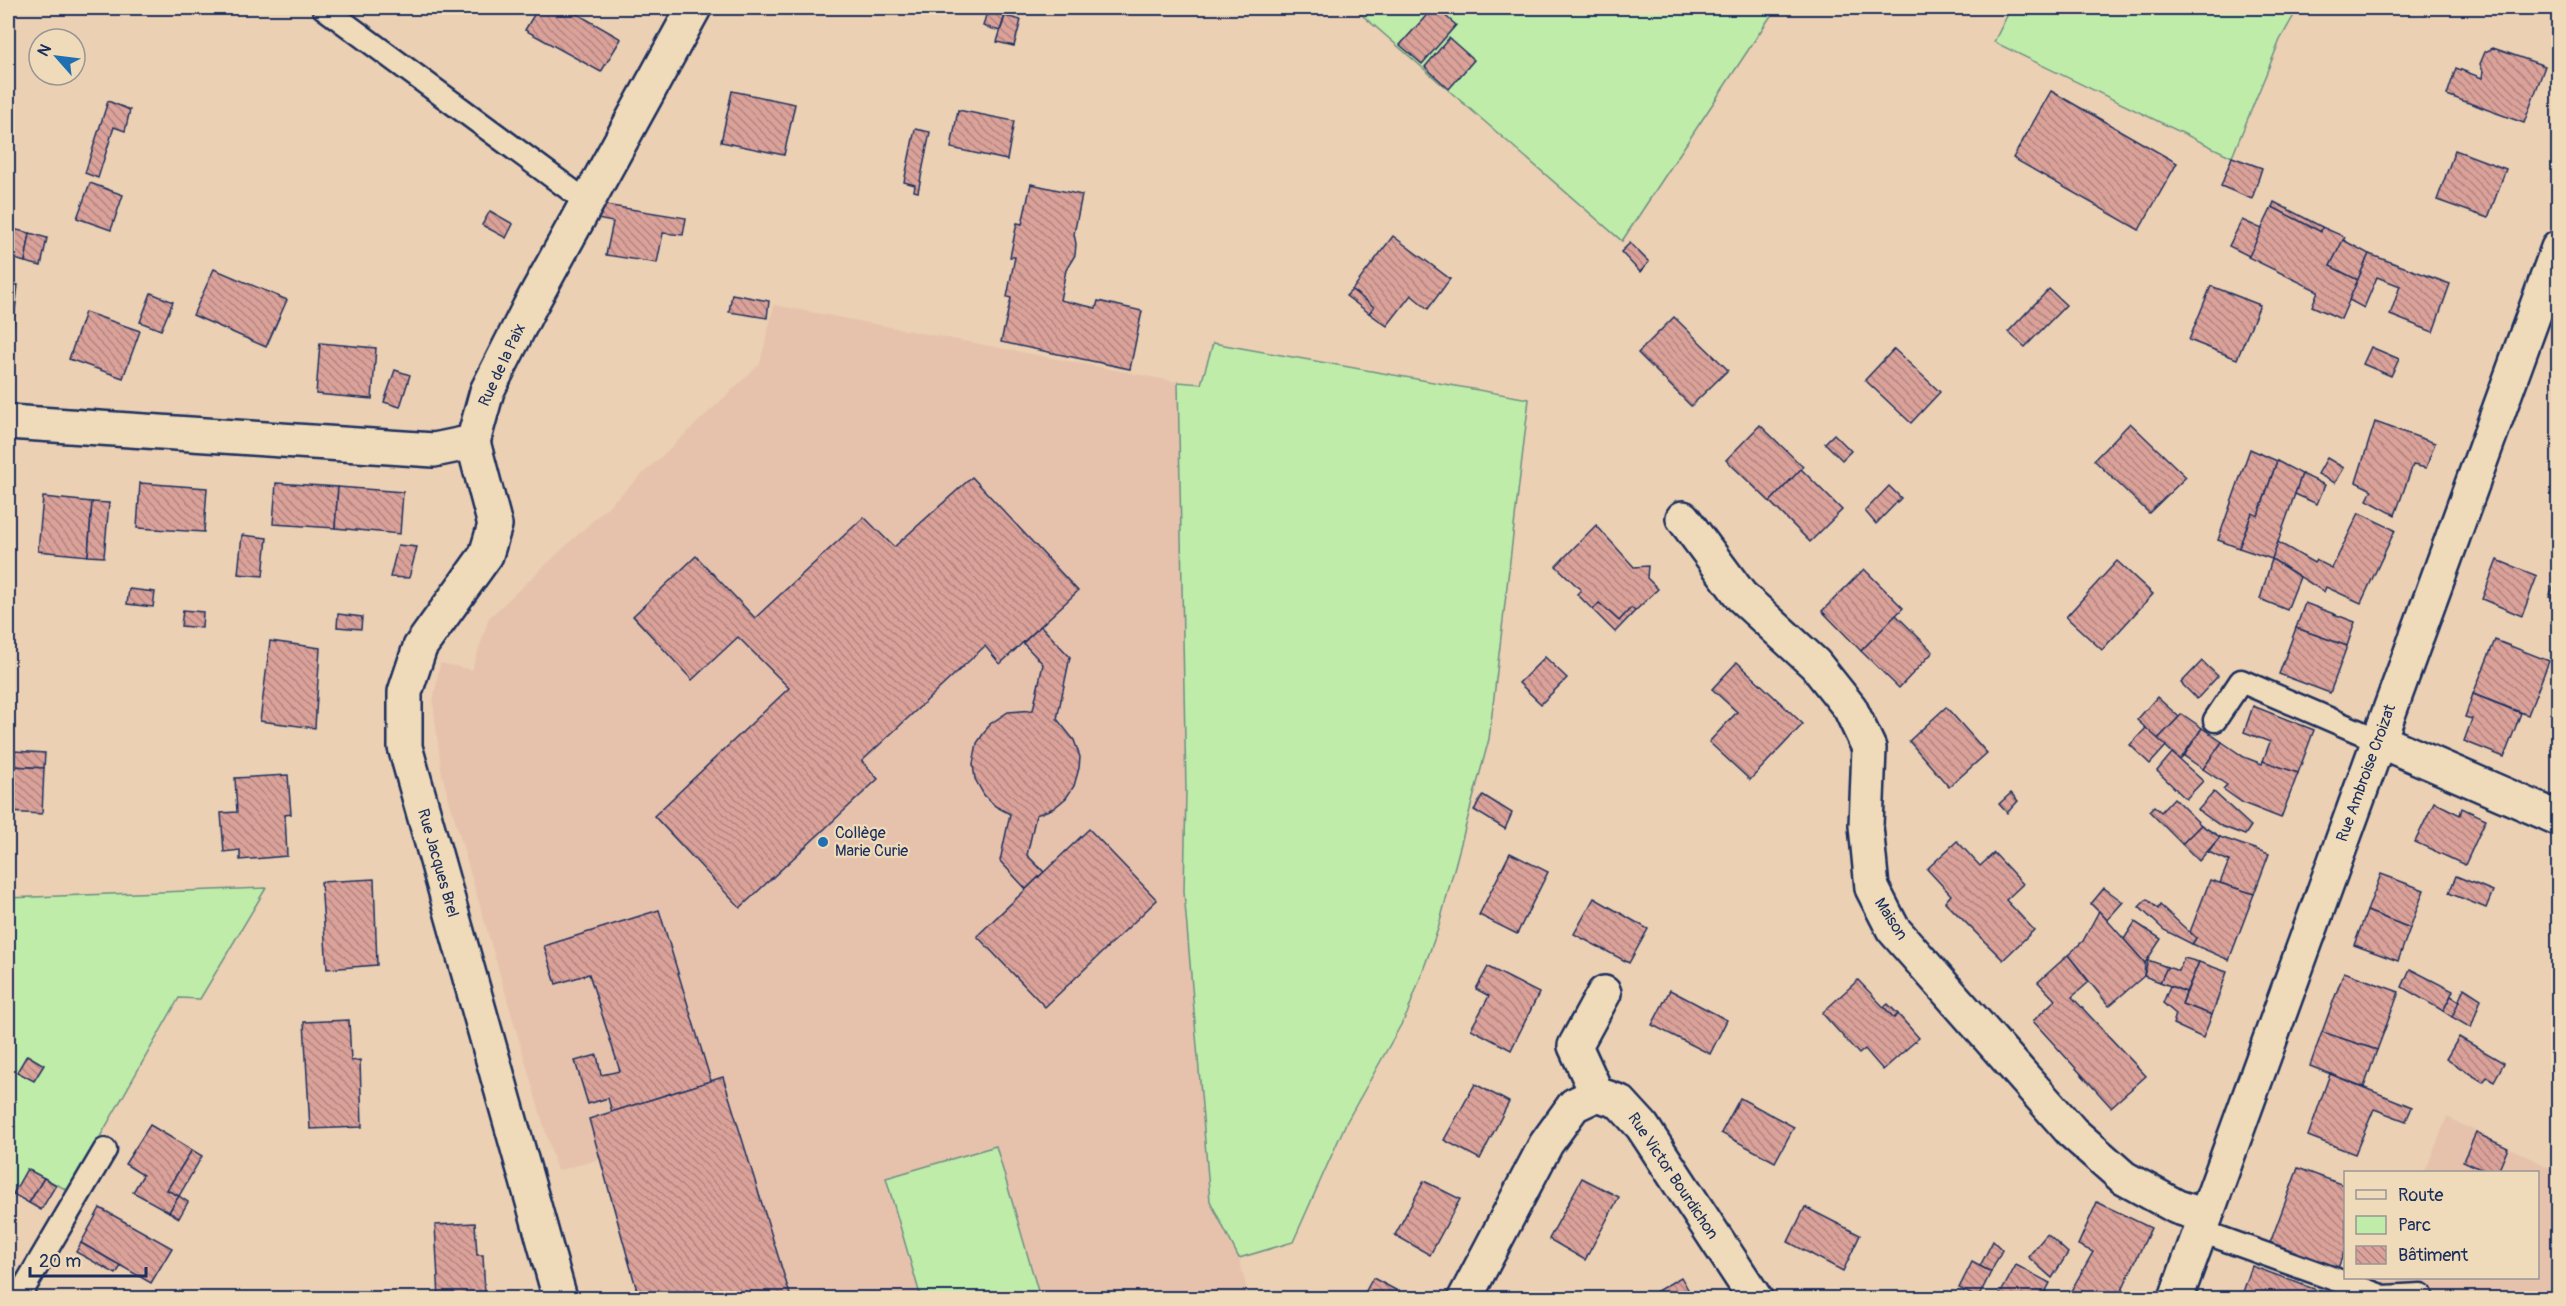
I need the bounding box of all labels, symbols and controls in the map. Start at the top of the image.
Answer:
north arrow [27,27,87,87]
text: N [33,41,56,60]
street label: Rue de la Paix [474,320,530,410]
street label: Rue Ambroise Croizat [2332,701,2400,844]
street label: Rue Jacques Brel [413,806,463,920]
place label: Collège Marie Curie [835,823,908,861]
marker: Collège Marie Curie [816,835,830,849]
street label: Maison [1870,894,1912,944]
street label: Rue Victor Bourdichon [1623,1109,1723,1243]
legend [2344,1171,2539,1279]
text: Route [2398,1184,2443,1207]
text: Parc [2398,1214,2431,1237]
scale bar [30,1240,146,1278]
text: Bâtiment [2398,1244,2469,1267]
text: 20 m [39,1250,81,1273]

